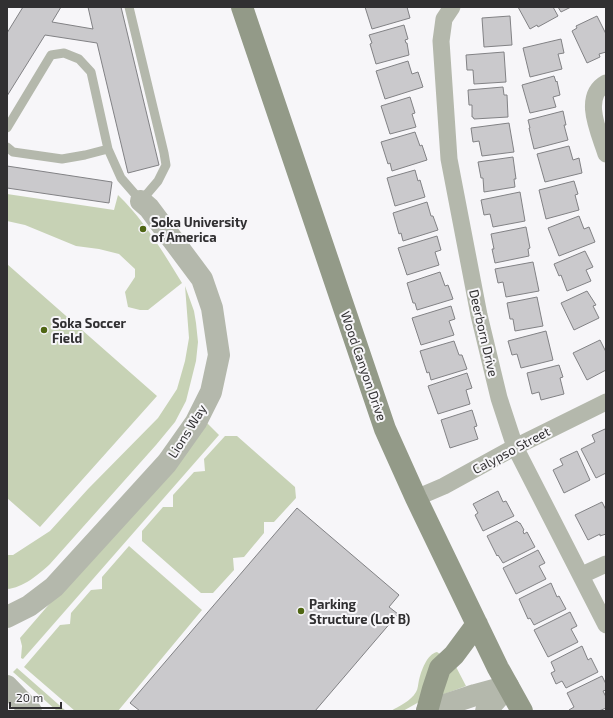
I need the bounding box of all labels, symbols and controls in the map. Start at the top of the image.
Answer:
place label: Soka University of America [151,214,248,245]
marker: Soka University of America [138,224,148,234]
street label: Deerborn Drive [466,288,502,378]
street label: Wood Canyon Drive [338,309,390,423]
place label: Soka Soccer Field [52,315,126,346]
marker: Soka Soccer Field [39,325,49,335]
street label: Lions Way [164,401,210,461]
street label: Calypso Street [469,423,553,477]
place label: Parking Structure (Lot B) [309,596,411,627]
marker: Parking Structure (Lot B) [296,606,306,616]
scale bar [10,684,61,710]
text: 20 m [16,690,43,704]

